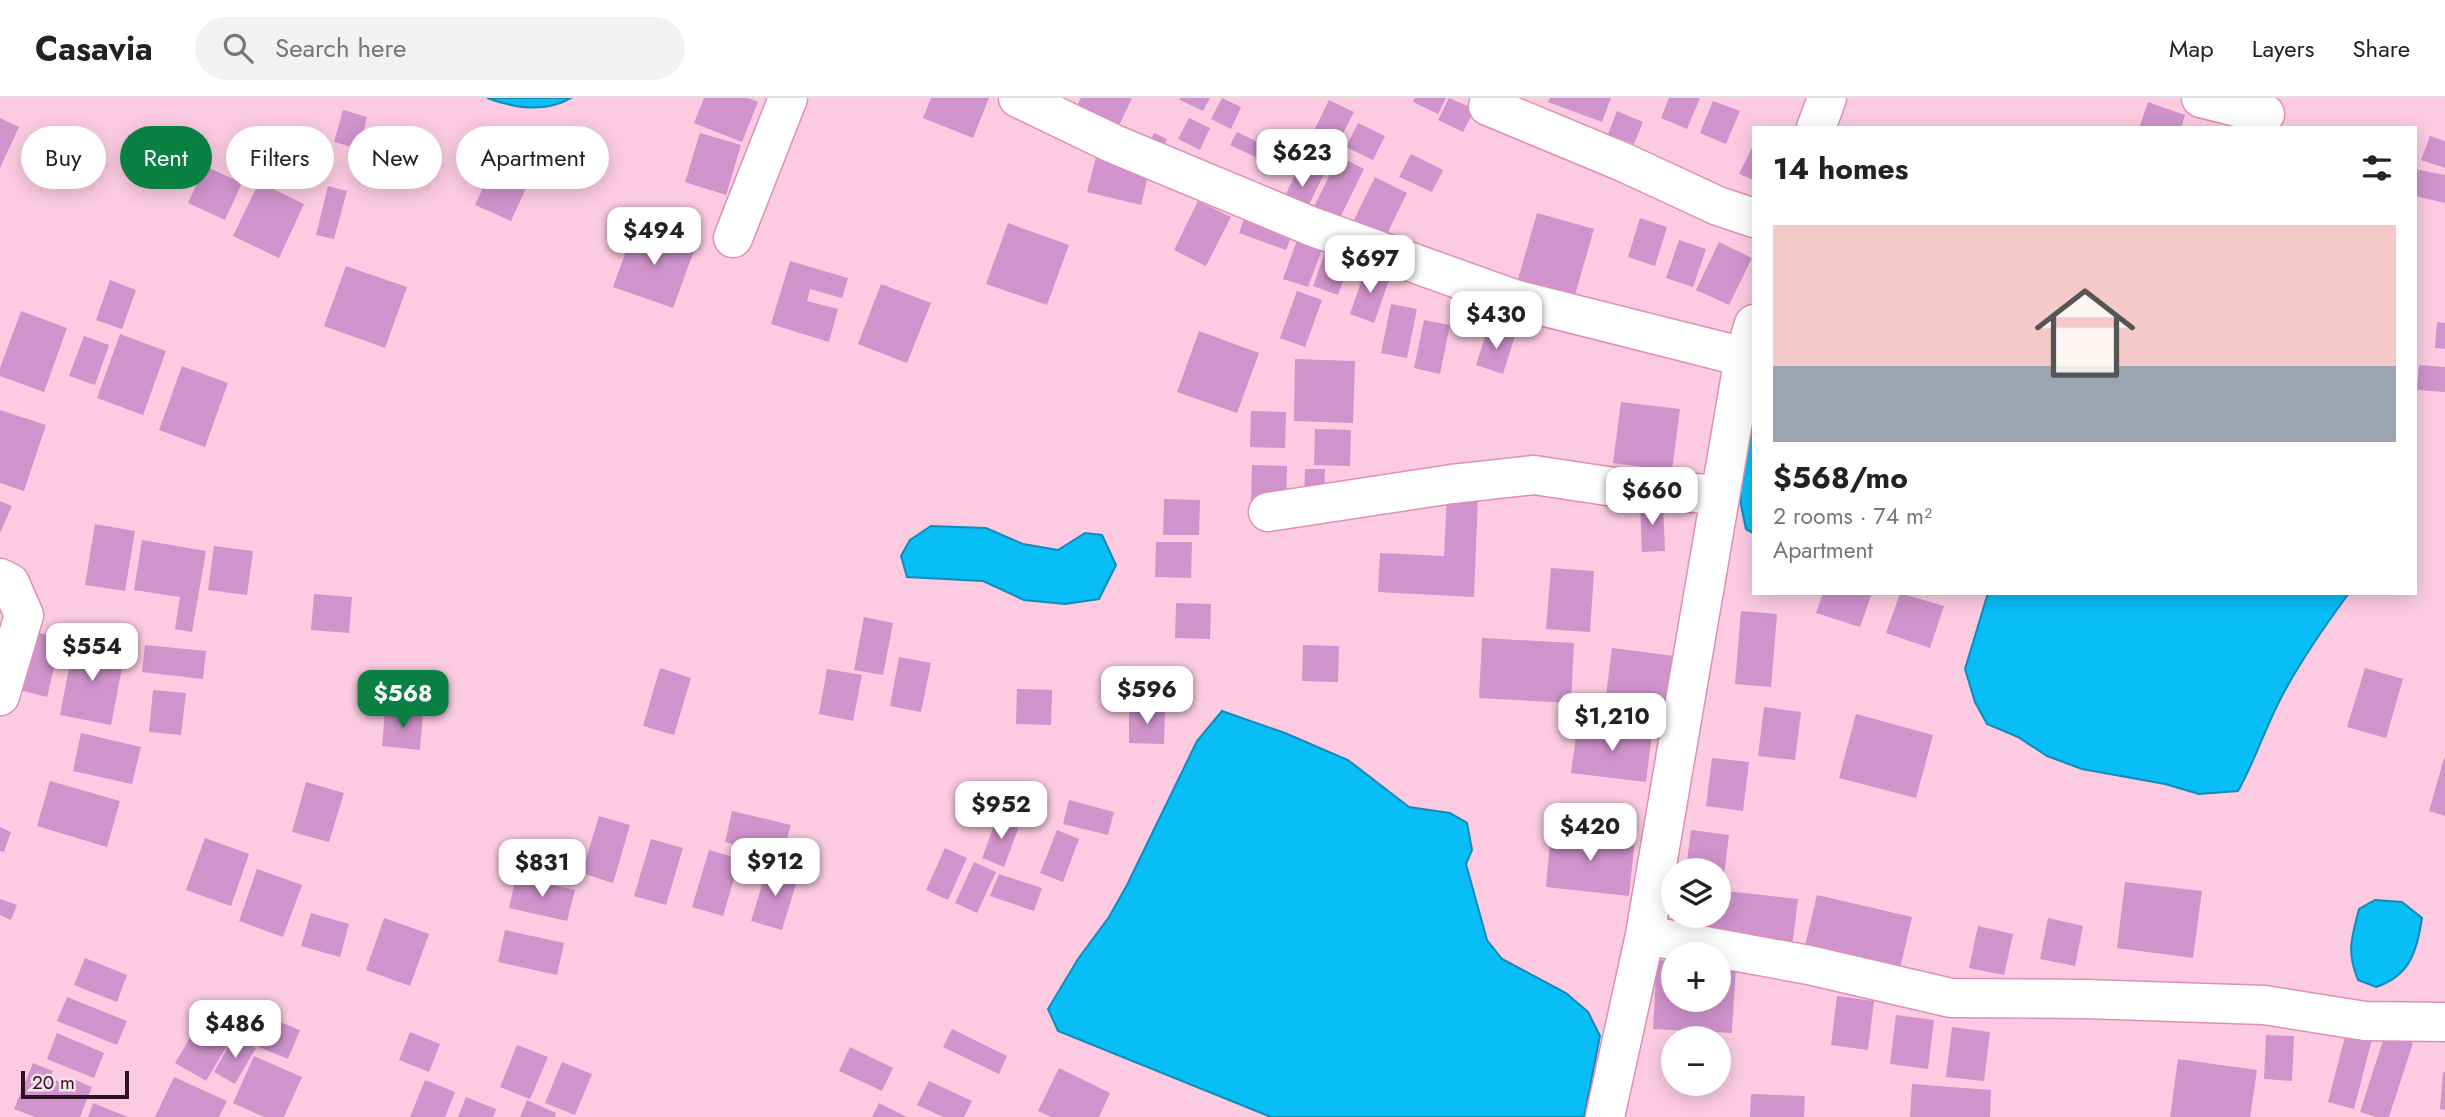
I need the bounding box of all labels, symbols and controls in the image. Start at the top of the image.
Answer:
search box [195,17,685,80]
text: Casavia [35,25,153,72]
icon: search [219,29,257,67]
text: Search here [275,29,406,67]
text: Map [2169,31,2214,66]
text: Layers [2252,31,2314,66]
text: Share [2352,31,2410,66]
chip: Buy [21,126,106,189]
chip: Rent [120,126,212,189]
chip: Filters [226,126,334,189]
chip: New [348,126,442,189]
chip: Apartment [456,126,609,189]
pin: $623 [1261,130,1343,189]
text: $623 [1272,135,1332,169]
text: 14 homes [1773,147,1908,190]
icon: filters [2358,149,2396,187]
pin: $494 [613,208,695,267]
text: $494 [623,213,685,247]
pin: $697 [1329,236,1411,295]
text: $697 [1341,241,1399,275]
icon: home [2022,270,2148,396]
pin: $430 [1455,292,1537,351]
text: $430 [1466,297,1526,331]
text: $568/mo [1773,456,1908,499]
pin: $660 [1611,468,1693,527]
text: $660 [1622,473,1682,507]
text: 2 rooms · 74 m² [1773,499,1932,533]
text: Apartment [1773,533,1873,567]
pin: $554 [51,624,133,683]
text: $554 [62,629,122,663]
pin: $596 [1106,666,1188,726]
pin: $568 [362,670,444,730]
text: $596 [1117,672,1177,706]
text: $568 [374,676,432,710]
pin: $1,210 [1555,694,1669,753]
text: $1,210 [1574,699,1650,733]
pin: $952 [960,782,1042,841]
text: $952 [971,787,1031,821]
pin: $420 [1549,804,1631,863]
text: $420 [1560,809,1620,843]
pin: $912 [734,838,816,898]
pin: $831 [501,840,583,899]
text: $912 [747,844,803,878]
text: $831 [515,845,569,879]
map controls [1661,858,1731,1096]
button: layers [1661,858,1731,928]
button: + [1661,942,1731,1012]
pin: $486 [194,1000,276,1060]
text: $486 [205,1006,265,1040]
button: − [1661,1026,1731,1096]
scale bar [21,1068,130,1100]
text: 20 m [32,1069,75,1096]

